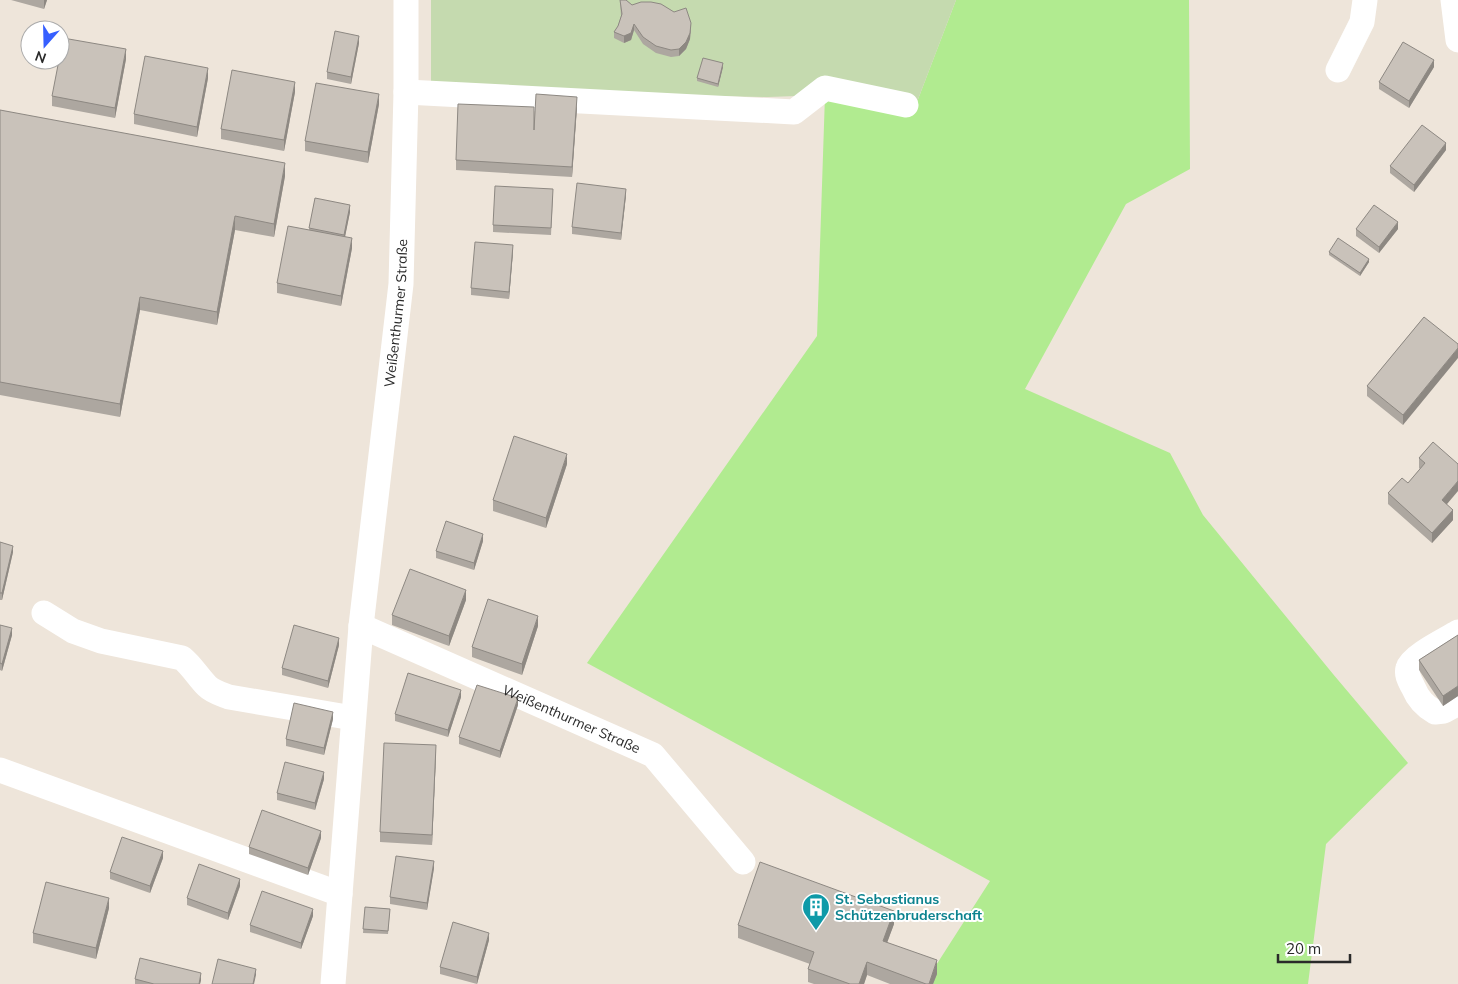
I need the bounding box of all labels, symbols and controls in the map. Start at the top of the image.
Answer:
north arrow [20,20,70,70]
text: N [33,47,49,67]
street label: Weißenthurmer Straße [380,239,411,388]
street label: Weißenthurmer Straße [500,681,643,757]
place label: St. Sebastianus Schützenbruderschaft [835,890,983,924]
building icon: St. Sebastianus Schützenbruderschaft [801,892,831,931]
scale bar [1278,932,1350,964]
text: 20 m [1286,939,1321,958]

